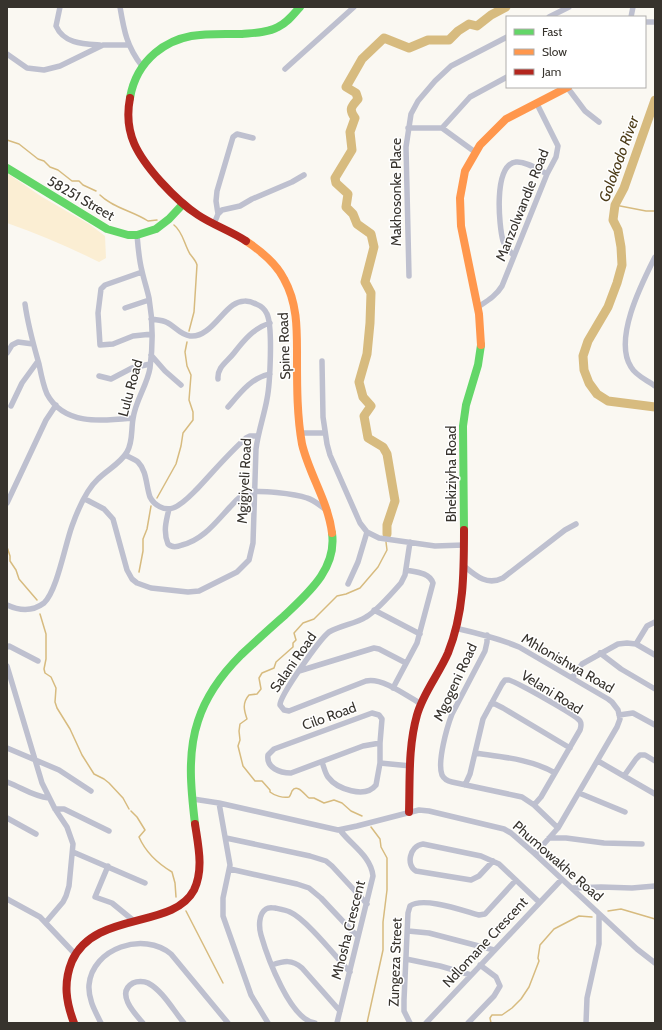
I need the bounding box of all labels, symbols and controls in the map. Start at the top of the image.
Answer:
legend [506,16,646,88]
text: Fast [542,24,562,39]
text: Slow [542,44,567,59]
text: Jam [541,64,561,79]
water label: Golokodo River [595,112,643,204]
street label: Makhosonke Place [387,138,405,246]
street label: Manzolwandle Road [491,146,553,264]
street label: 58251 Street [44,172,118,225]
street label: Spine Road [274,312,294,380]
street label: Lulu Road [114,357,146,419]
street label: Bhekiziyha Road [442,426,460,522]
street label: Mgigiyeli Road [233,438,255,524]
street label: Salani Road [266,628,320,696]
street label: Mhlonishwa Road [518,629,618,697]
street label: Mgogeni Road [429,640,481,724]
street label: Velani Road [518,666,586,718]
street label: Cilo Road [299,698,359,734]
street label: Phumowakhe Road [509,817,607,905]
street label: Mhosha Crescent [327,878,369,981]
street label: Ndlomane Crescent [438,893,532,991]
street label: Zungeza Street [384,917,406,1007]

